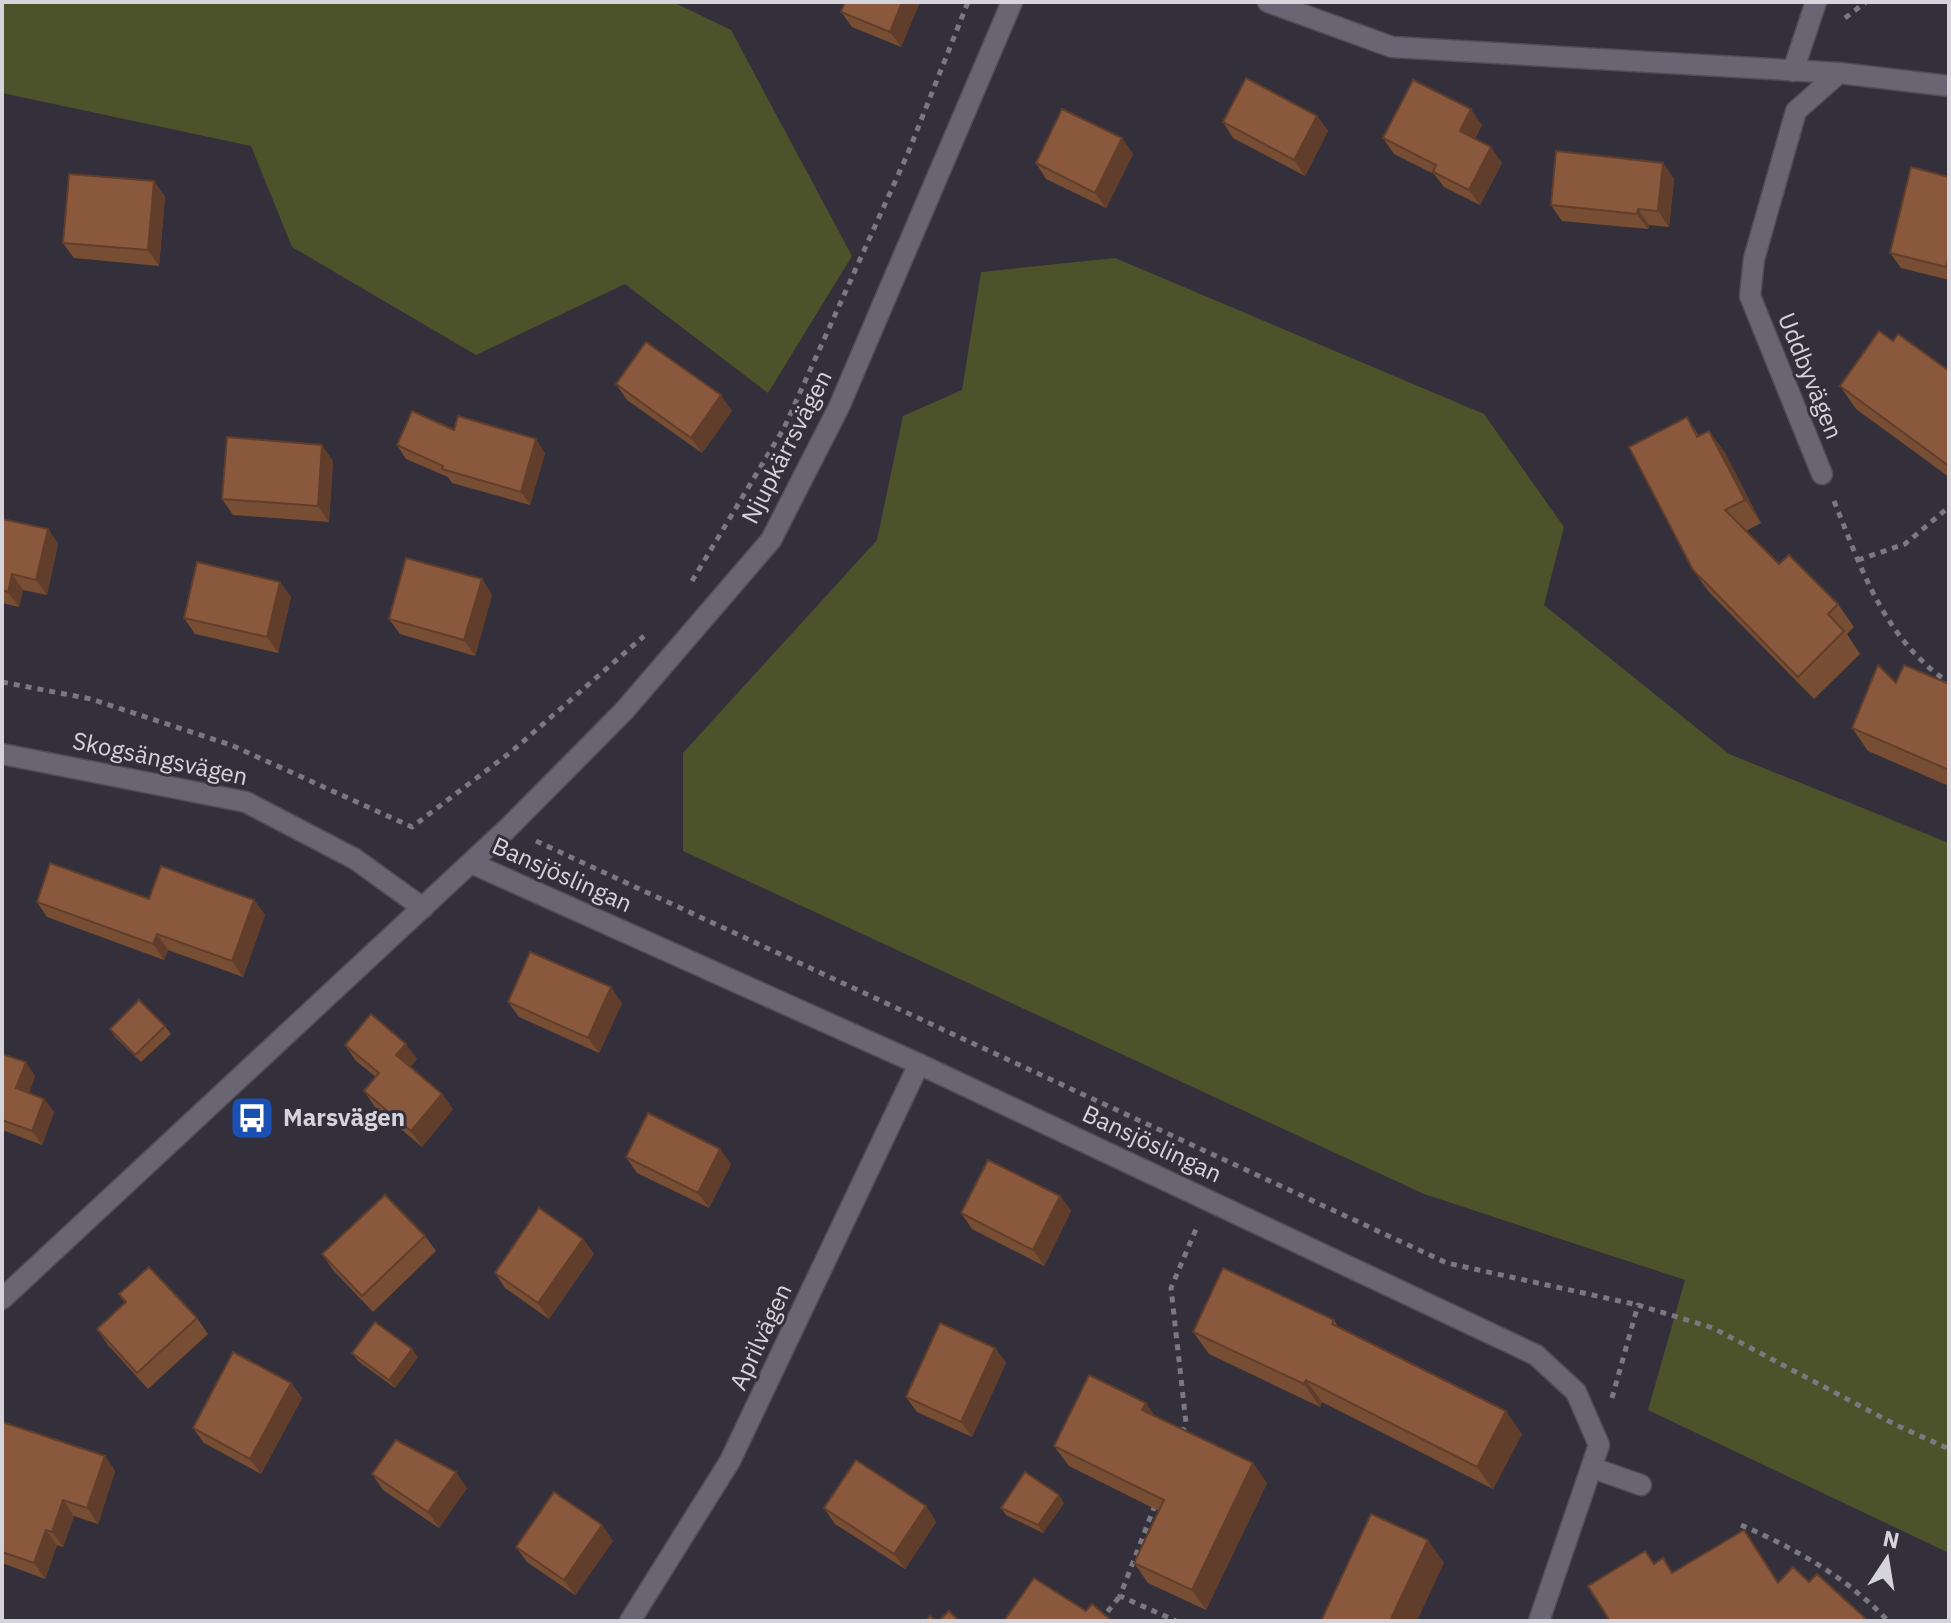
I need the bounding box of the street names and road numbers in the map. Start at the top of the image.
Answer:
street label: Uddbyvägen [1771,308,1851,444]
street label: Njupkärrsvägen [734,364,839,529]
street label: Skogsängsvägen [70,724,251,792]
street label: Bansjöslingan [487,829,638,919]
street label: Bansjöslingan [1078,1097,1227,1189]
street label: Aprilvägen [721,1278,799,1395]

